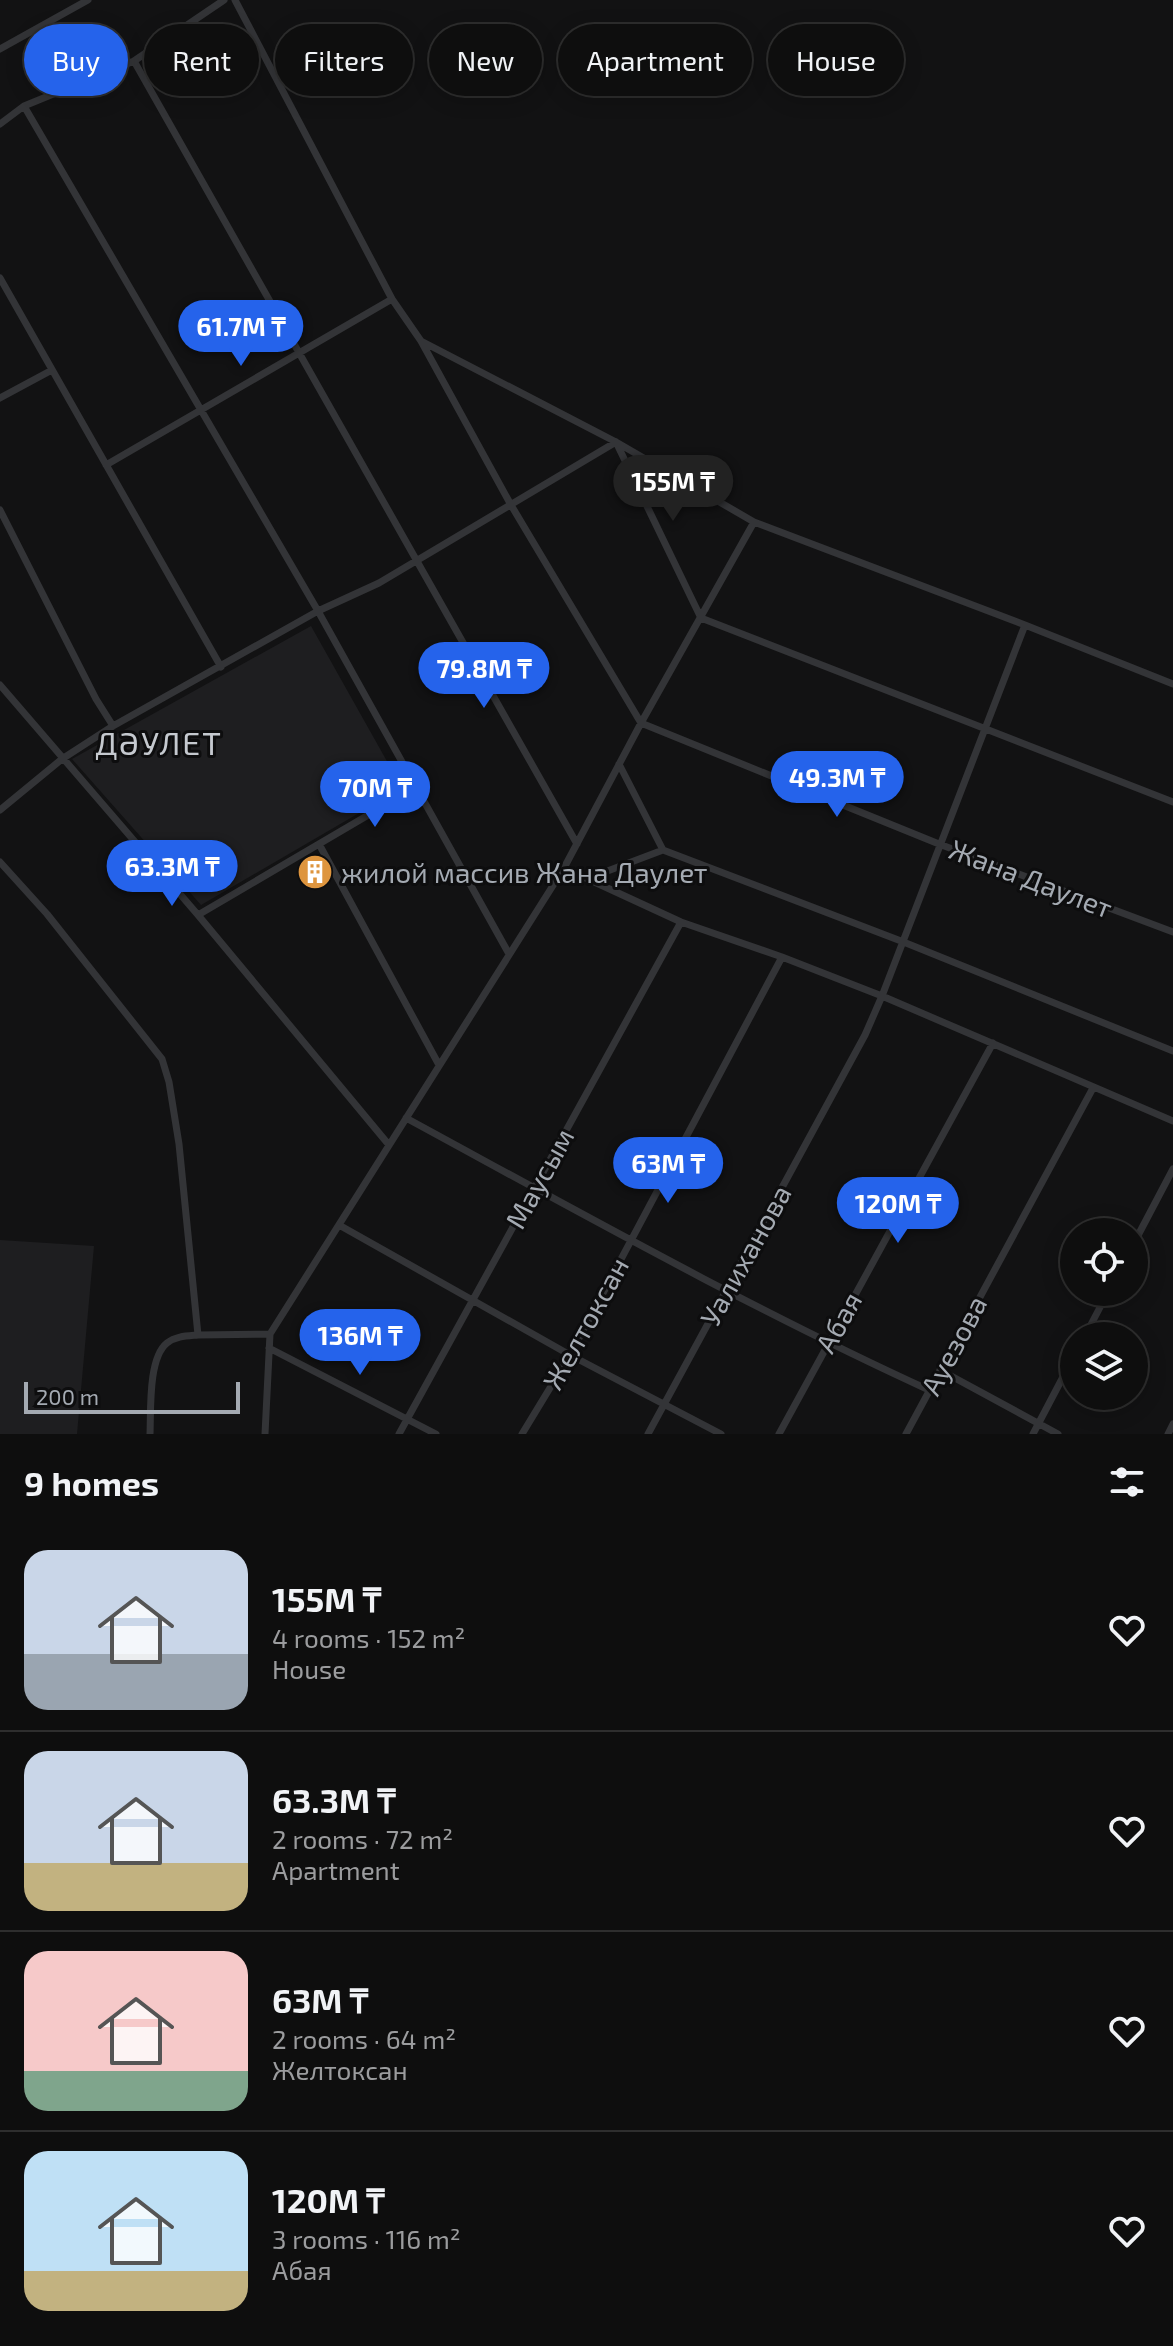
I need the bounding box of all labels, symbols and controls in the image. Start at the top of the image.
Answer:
chip: Buy [24,24,128,96]
chip: Rent [144,24,259,96]
chip: Filters [275,24,413,96]
chip: New [429,24,542,96]
chip: Apartment [558,24,752,96]
chip: House [768,24,904,96]
pin: 61.7M ₸ [167,300,315,368]
text: 61.7M ₸ [196,310,286,341]
pin: 155M ₸ [608,455,738,523]
text: 155M ₸ [631,465,715,496]
pin: 79.8M ₸ [410,642,558,710]
text: 79.8M ₸ [436,652,532,683]
district label: ДӘУЛЕТ [95,723,223,761]
pin: 49.3M ₸ [763,751,911,819]
pin: 70M ₸ [319,761,431,829]
text: 49.3M ₸ [789,761,885,792]
text: 70M ₸ [338,771,412,802]
street label: Жана Даулет [945,831,1117,925]
pin: 63.3M ₸ [98,840,246,908]
text: 63.3M ₸ [125,850,219,881]
building icon: жилой массив Жана Даулет [296,853,334,891]
place label: жилой массив Жана Даулет [341,855,708,889]
street label: Маусым [498,1122,580,1234]
pin: 63M ₸ [612,1137,724,1205]
text: 63M ₸ [631,1147,705,1178]
pin: 120M ₸ [833,1177,963,1245]
street label: Уалиханова [692,1179,798,1331]
text: 120M ₸ [855,1187,941,1218]
map controls [1060,1218,1148,1410]
button: locate [1060,1218,1148,1306]
street label: Желтоксан [535,1251,635,1395]
street label: Абая [808,1286,868,1358]
street label: Ауезова [913,1290,993,1400]
pin: 136M ₸ [295,1309,425,1377]
text: 136M ₸ [318,1319,402,1350]
button: layers [1060,1322,1148,1410]
scale bar [24,1378,240,1414]
text: 200 m [36,1383,99,1409]
icon: filters [1105,1460,1149,1504]
text: 9 homes [24,1462,159,1503]
text: 155M ₸ [272,1578,381,1619]
icon: home [88,1582,184,1678]
icon: heart [1105,1608,1149,1652]
text: 4 rooms · 152 m² [272,1622,465,1653]
text: House [272,1653,346,1684]
text: 63.3M ₸ [272,1779,396,1820]
icon: home [88,1783,184,1879]
icon: heart [1105,1809,1149,1853]
text: 2 rooms · 72 m² [272,1823,453,1854]
text: Apartment [272,1854,400,1885]
text: 63M ₸ [272,1979,368,2020]
icon: home [88,1983,184,2079]
icon: heart [1105,2009,1149,2053]
text: 2 rooms · 64 m² [272,2023,456,2054]
text: Желтоксан [272,2054,408,2085]
text: 120M ₸ [272,2179,385,2220]
icon: home [88,2183,184,2279]
icon: heart [1105,2209,1149,2253]
text: 3 rooms · 116 m² [272,2223,461,2254]
text: Абая [272,2254,332,2285]

